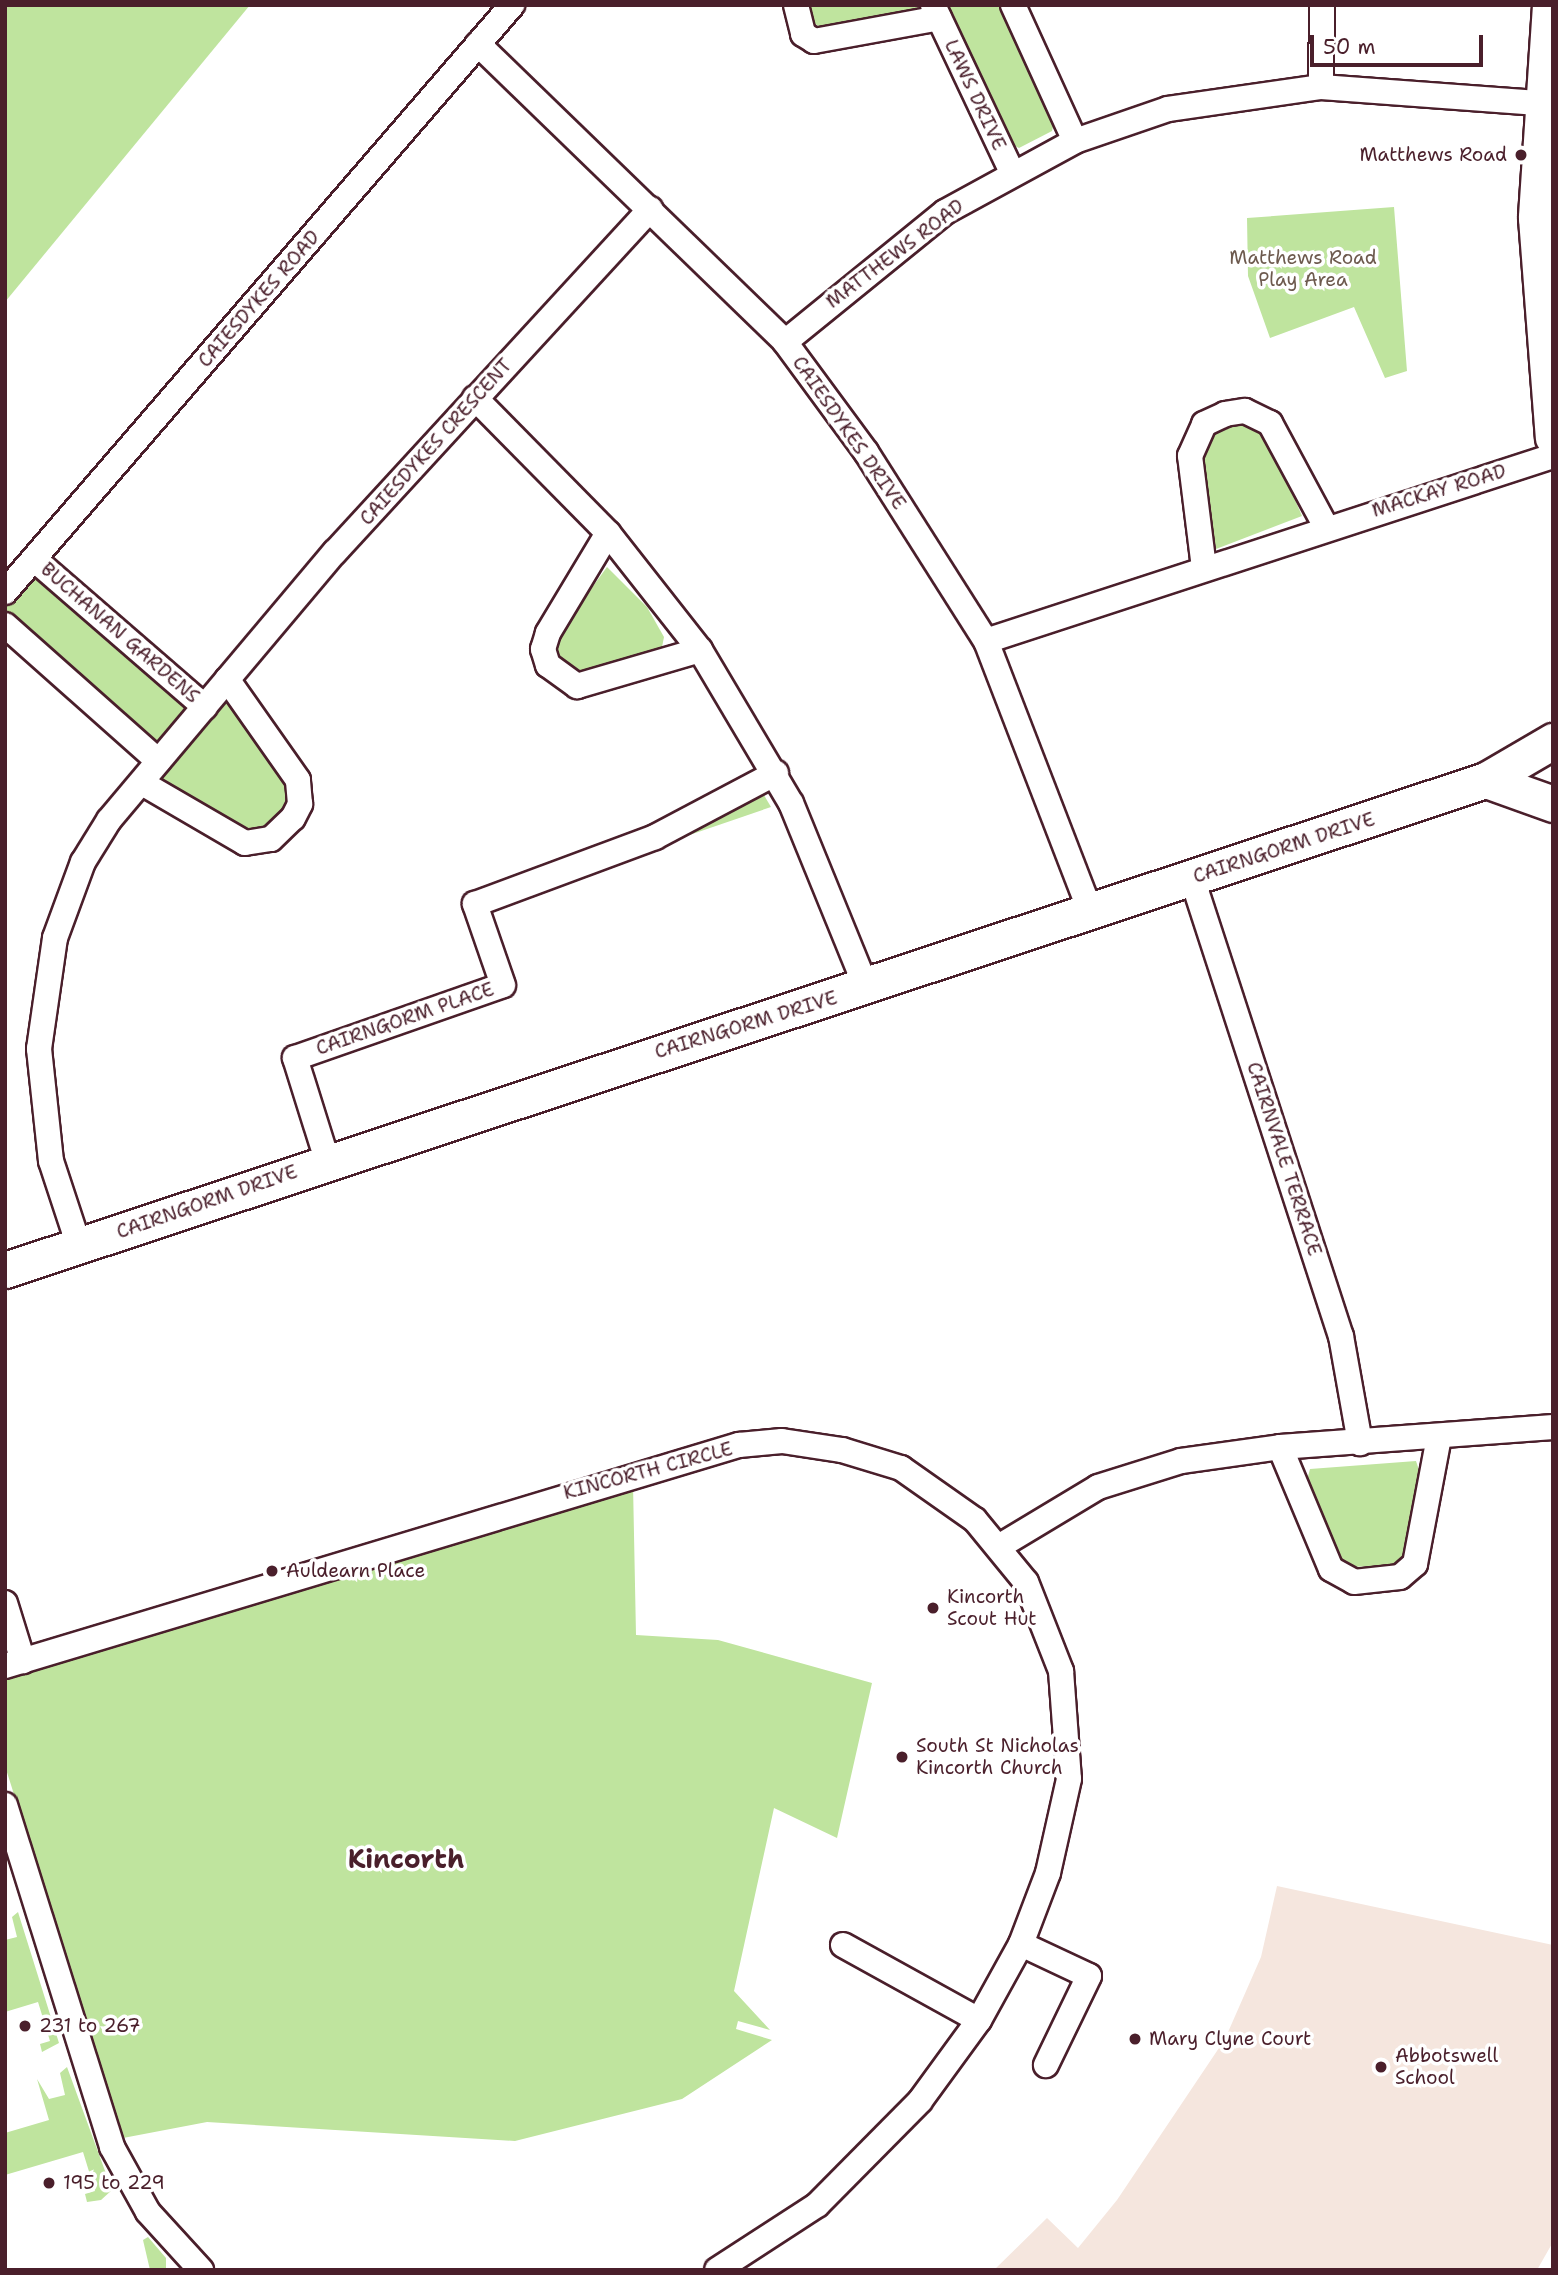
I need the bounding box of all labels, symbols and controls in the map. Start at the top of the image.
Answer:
scale bar [1313,21,1486,65]
text: 50 m [1323,33,1376,61]
street label: LAWS DRIVE [939,36,1011,154]
place label: Matthews Road [1359,144,1507,166]
marker: Matthews Road [1513,147,1529,163]
street label: MATTHEWS ROAD [822,195,968,313]
street label: CAIESDYKES ROAD [193,226,325,372]
park label: Matthews Road Play Area [1229,247,1377,291]
street label: CAIESDYKES DRIVE [787,352,911,514]
street label: CAIESDYKES CRESCENT [355,354,517,530]
street label: MACKAY ROAD [1369,460,1509,522]
street label: BUCHANAN GARDENS [36,558,204,708]
street label: CAIRNGORM DRIVE [1190,808,1378,888]
street label: CAIRNGORM PLACE [313,978,497,1060]
street label: CAIRNGORM DRIVE [652,986,840,1064]
street label: CAIRNVALE TERRACE [1242,1059,1326,1259]
street label: CAIRNGORM DRIVE [114,1160,300,1244]
street label: KINCORTH CIRCLE [561,1437,735,1505]
place label: Auldearn Place [286,1560,425,1582]
marker: Auldearn Place [264,1563,280,1579]
place label: Kincorth Scout Hut [947,1586,1037,1630]
marker: Kincorth Scout Hut [925,1600,941,1616]
place label: South St Nicholas Kincorth Church [916,1735,1079,1779]
marker: South St Nicholas Kincorth Church [894,1749,910,1765]
district label: Kincorth [348,1843,464,1875]
place label: 231 to 267 [39,2015,141,2037]
marker: 231 to 267 [17,2018,33,2034]
place label: Mary Clyne Court [1149,2028,1311,2050]
marker: Mary Clyne Court [1127,2031,1143,2047]
place label: Abbotswell School [1395,2045,1498,2089]
marker: Abbotswell School [1373,2059,1389,2075]
place label: 195 to 229 [63,2172,165,2194]
marker: 195 to 229 [41,2175,57,2191]

